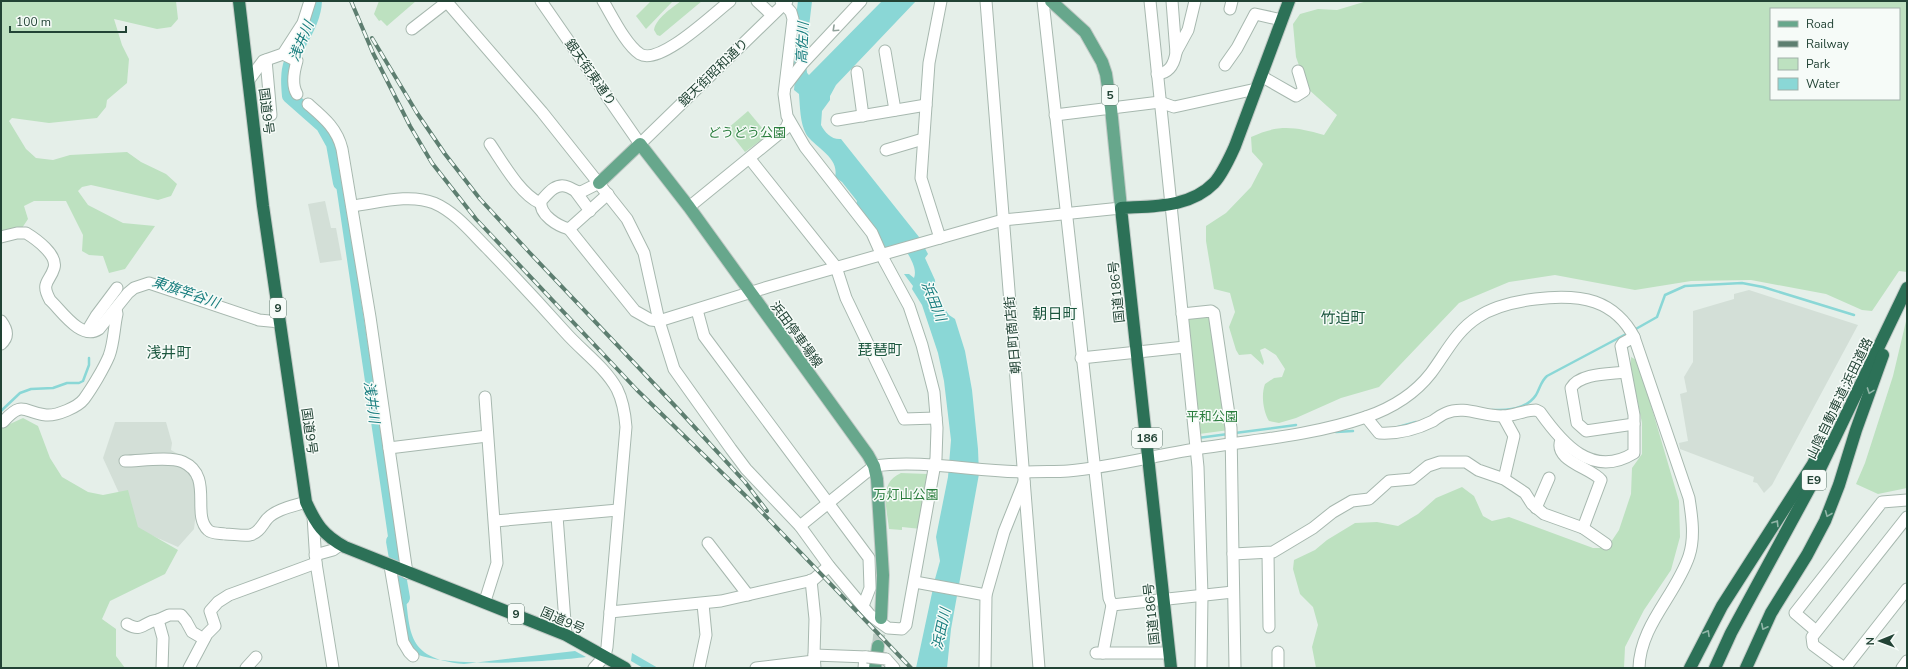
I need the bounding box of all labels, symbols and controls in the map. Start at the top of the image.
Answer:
scale bar [10,8,126,34]
legend [1770,8,1900,100]
text: 100 m [16,14,51,30]
water label: 浅井川 [285,16,319,64]
text: Road [1806,16,1834,32]
water label: 高佐川 [792,20,813,64]
one-way arrow [832,25,840,32]
street label: 銀天街東通り [560,35,620,110]
street label: 銀天街昭和通り [675,35,753,111]
text: Railway [1806,36,1850,52]
text: Park [1806,56,1831,72]
text: Water [1806,76,1840,92]
road number: 5 [1102,85,1118,105]
street label: 国道9号 [254,87,278,135]
park label: どうどう公園 [708,124,786,142]
street label: 国道186号 [1105,260,1129,324]
water label: 東旗竿谷川 [150,272,224,314]
water label: 浜田川 [917,278,951,326]
street label: 朝日町商店街 [1001,295,1025,375]
road number: 9 [270,298,286,318]
street label: 浜田停車場線 [766,298,826,371]
district label: 朝日町 [1032,304,1078,324]
district label: 竹迫町 [1320,308,1366,328]
street label: 山陰自動車道;浜田道路 [1803,335,1877,462]
district label: 琵琶町 [857,340,903,360]
district label: 浅井町 [146,343,192,363]
water label: 浅井川 [359,380,384,426]
one-way arrow [1867,387,1875,394]
street label: 国道9号 [297,407,321,456]
park label: 平和公園 [1186,408,1238,426]
road number: 186 [1132,428,1162,448]
road number: E9 [1802,470,1826,490]
park label: 万灯山公園 [873,486,939,504]
one-way arrow [1825,510,1833,517]
one-way arrow [1771,520,1778,527]
street label: 国道186号 [1140,582,1164,646]
street label: 国道9号 [538,603,588,639]
road number: 9 [508,604,524,624]
water label: 浜田川 [928,605,956,652]
north arrow [1860,621,1900,661]
one-way arrow [1761,623,1769,630]
one-way arrow [1702,630,1710,637]
text: N [1863,637,1878,645]

